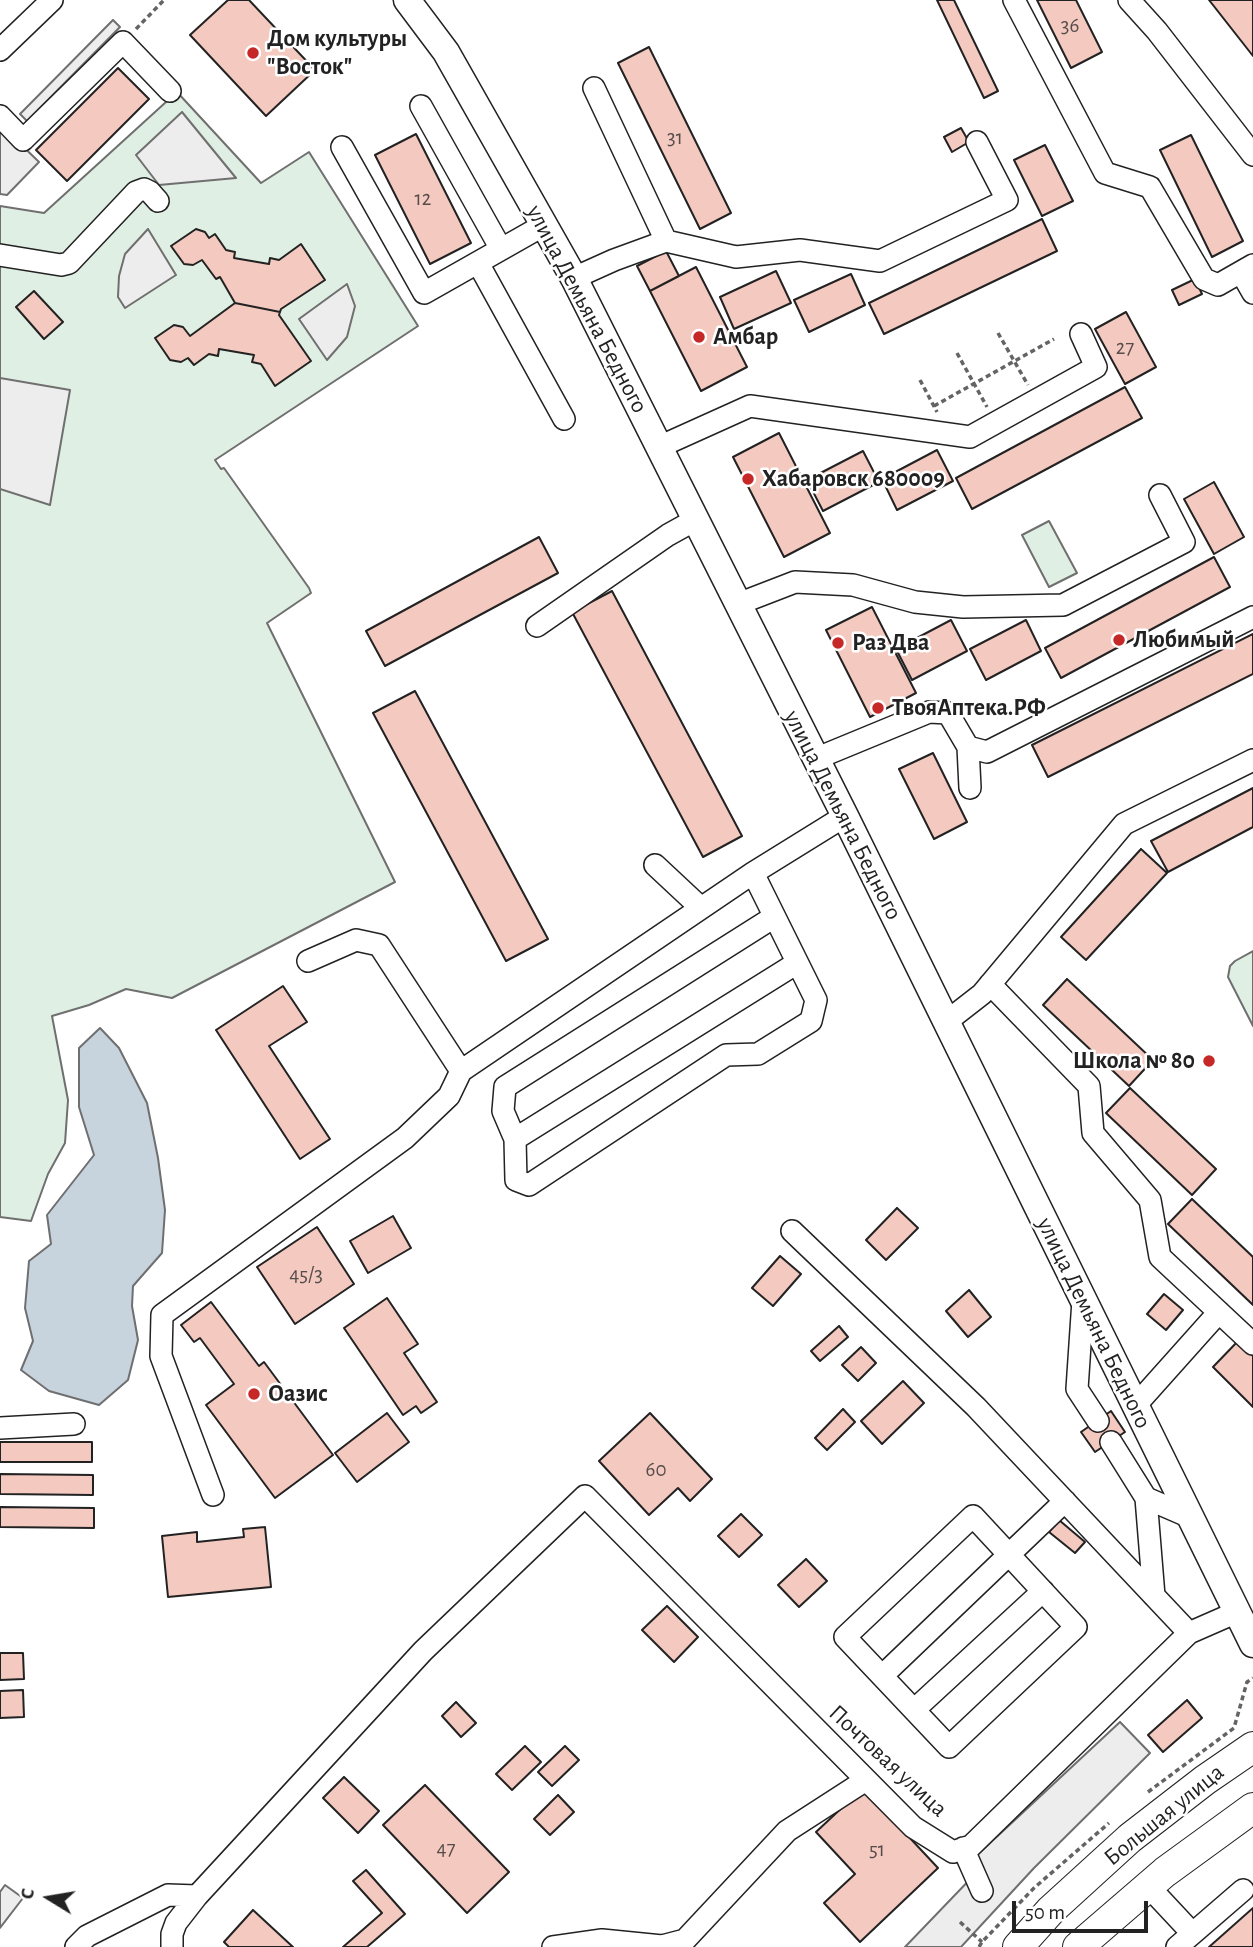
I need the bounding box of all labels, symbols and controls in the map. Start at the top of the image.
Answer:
house number: 36 [1061,13,1079,39]
place label: Дом культуры "Восток" [267,25,407,81]
marker: Дом культуры "Восток" [245,45,261,61]
house number: 31 [667,125,683,151]
house number: 12 [415,186,431,212]
street label: улица Демьяна Бедного [520,200,654,418]
place label: Амбар [713,323,778,351]
marker: Амбар [691,329,707,345]
house number: 27 [1116,335,1134,361]
place label: Хабаровск 680009 [762,465,945,493]
marker: Хабаровск 680009 [740,471,756,487]
place label: Любимый [1133,626,1234,654]
place label: Раз Два [852,629,929,657]
marker: Любимый [1111,632,1127,648]
marker: Раз Два [830,635,846,651]
place label: ТвояАптека.РФ [892,694,1046,722]
marker: ТвояАптека.РФ [870,700,886,716]
street label: улица Демьяна Бедного [778,705,908,925]
place label: Школа № 80 [1073,1047,1195,1075]
marker: Школа № 80 [1201,1053,1217,1069]
street label: улица Демьяна Бедного [1030,1213,1158,1433]
house number: 45/3 [289,1262,323,1288]
place label: Оазис [268,1380,328,1408]
marker: Оазис [246,1386,262,1402]
house number: 60 [646,1457,666,1483]
street label: Почтовая улица [823,1699,953,1823]
street label: Большая улица [1098,1758,1230,1872]
house number: 47 [437,1836,455,1862]
house number: 51 [869,1837,885,1863]
north arrow [14,1863,84,1933]
text: С [18,1887,38,1901]
scale bar [1015,1888,1152,1932]
text: 50 m [1025,1902,1065,1923]

